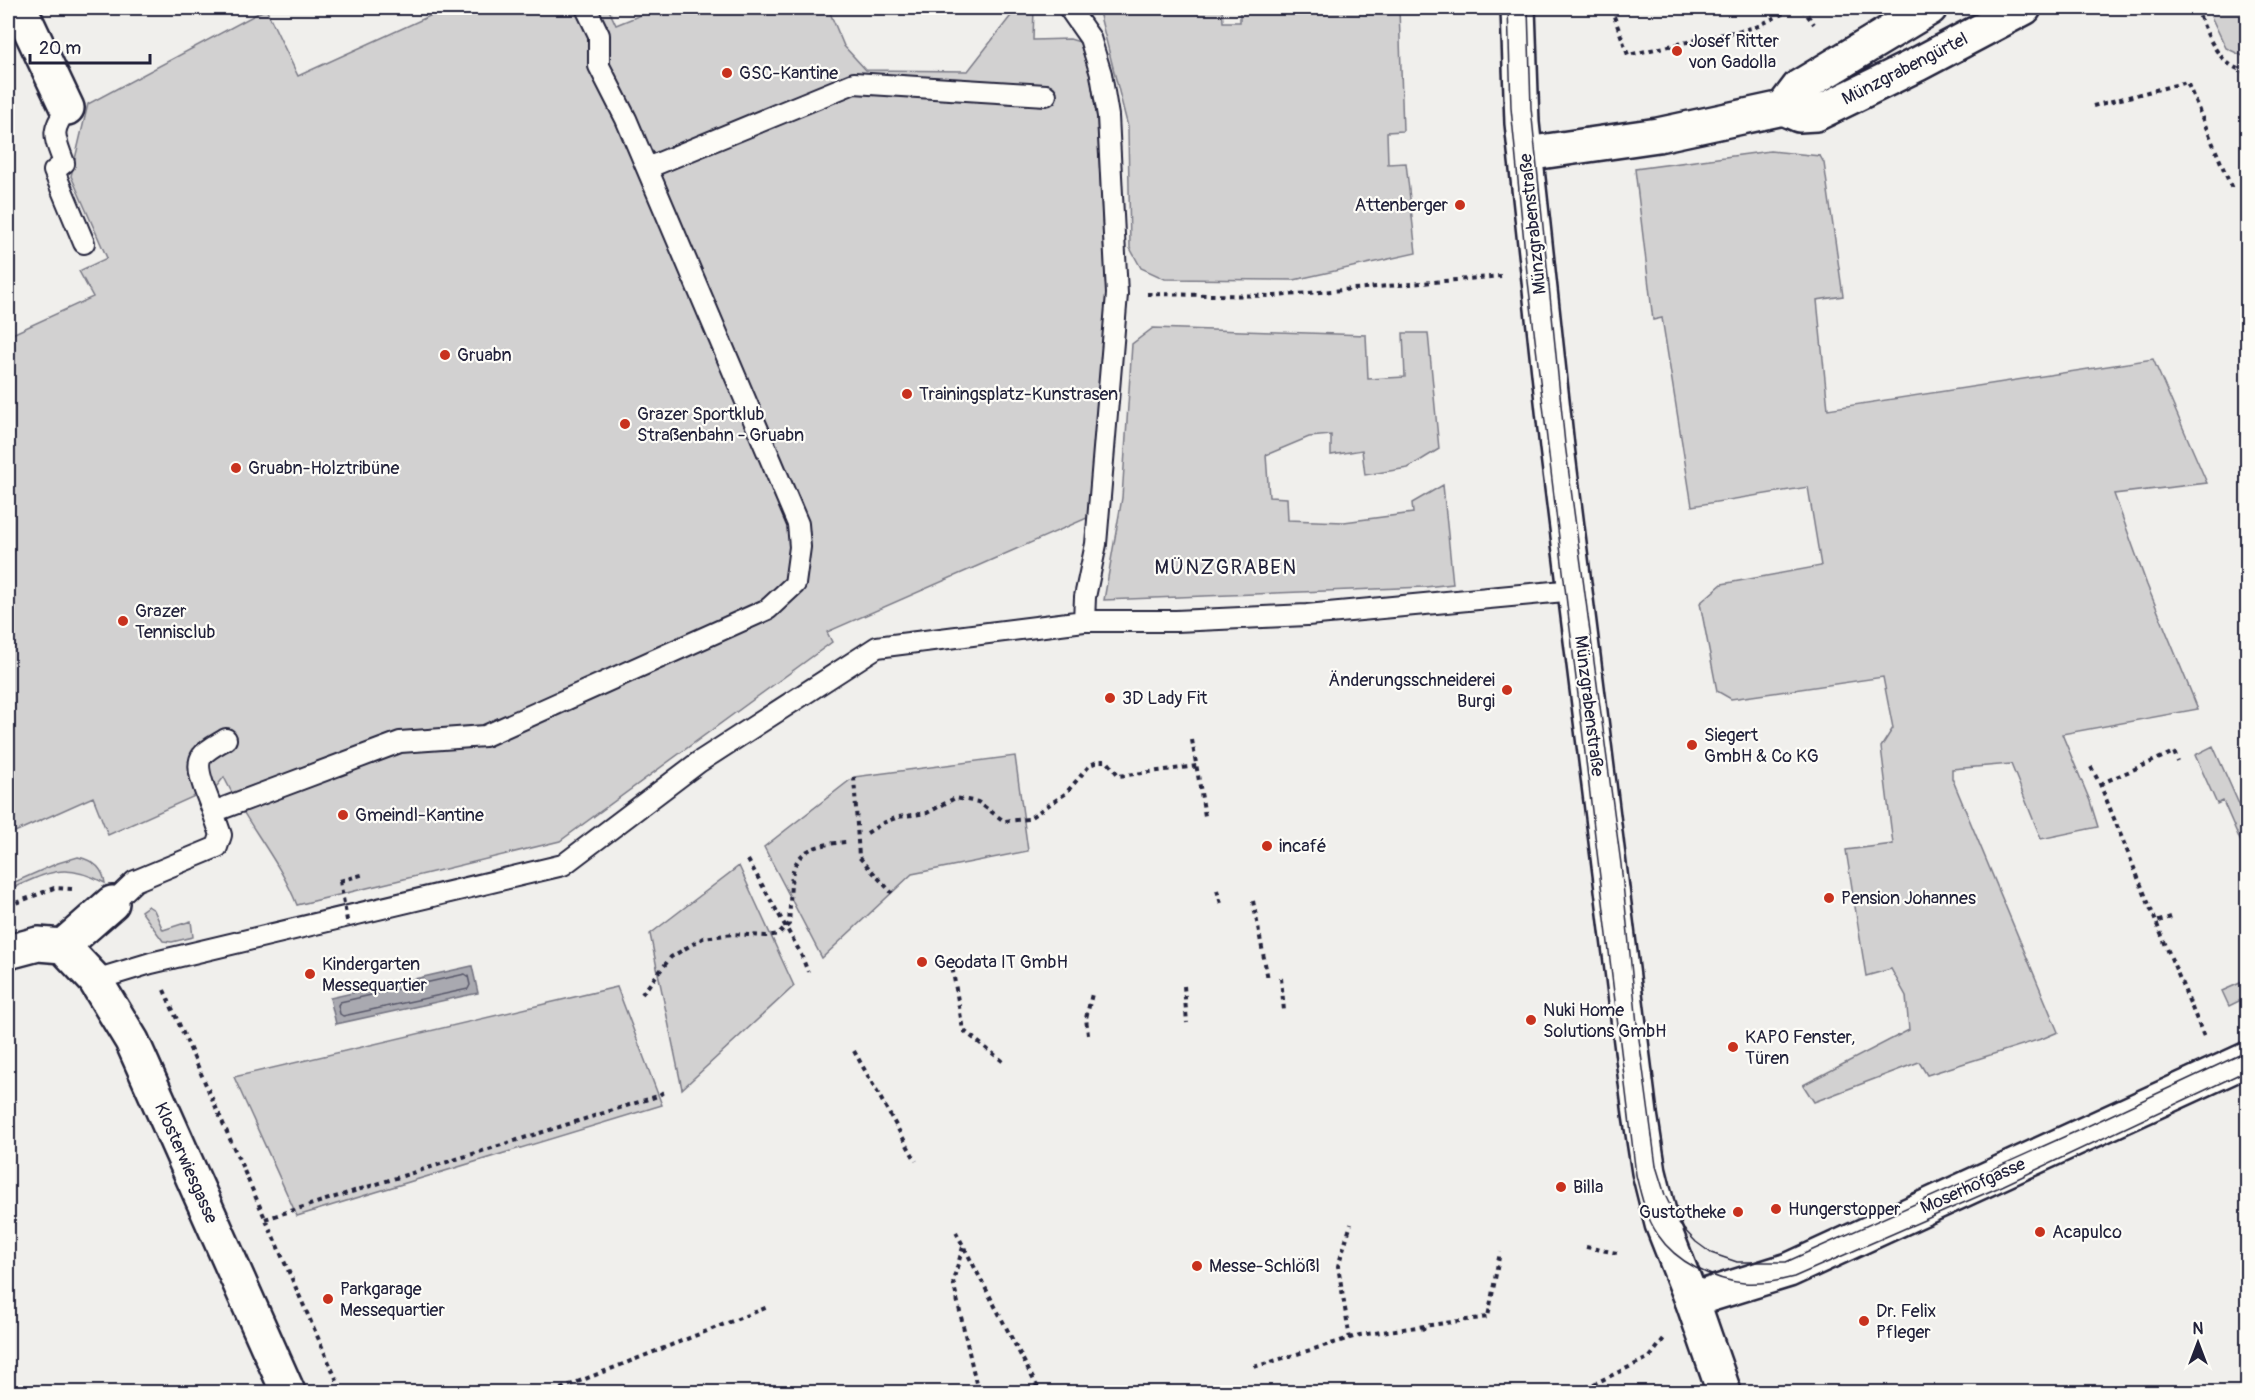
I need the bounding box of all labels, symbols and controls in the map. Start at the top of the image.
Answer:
scale bar [30,27,150,65]
street label: Münzgrabengürtel [1838,27,1972,111]
place label: Josef Ritter von Gadolla [1688,30,1779,74]
text: 20 m [39,37,81,60]
marker: Josef Ritter von Gadolla [1670,44,1684,58]
place label: GSC-Kantine [739,62,838,85]
marker: GSC-Kantine [720,66,734,80]
street label: Münzgrabenstraße [1514,152,1552,296]
place label: Attenberger [1355,194,1449,217]
marker: Attenberger [1453,198,1467,212]
place label: Gruabn [457,344,512,367]
marker: Gruabn [438,348,452,362]
place label: Trainingsplatz-Kunstrasen [919,383,1118,406]
marker: Trainingsplatz-Kunstrasen [900,387,914,401]
place label: Grazer Sportklub Straßenbahn - Gruabn [637,403,804,447]
marker: Grazer Sportklub Straßenbahn - Gruabn [618,417,632,431]
place label: Gruabn-Holztribüne [248,457,399,480]
marker: Gruabn-Holztribüne [229,461,243,475]
district label: MÜNZGRABEN [1154,555,1298,580]
place label: Grazer Tennisclub [135,600,216,644]
marker: Grazer Tennisclub [116,614,130,628]
street label: Münzgrabenstraße [1569,634,1609,778]
place label: Änderungsschneiderei Burgi [1328,669,1495,713]
marker: Änderungsschneiderei Burgi [1500,683,1514,697]
place label: 3D Lady Fit [1122,687,1208,710]
marker: 3D Lady Fit [1103,691,1117,705]
place label: Siegert GmbH & Co KG [1704,724,1819,768]
marker: Siegert GmbH & Co KG [1685,738,1699,752]
place label: Gmeindl-Kantine [355,804,484,827]
marker: Gmeindl-Kantine [336,808,350,822]
place label: incafé [1279,835,1327,858]
marker: incafé [1260,839,1274,853]
place label: Pension Johannes [1841,887,1976,910]
marker: Pension Johannes [1822,891,1836,905]
place label: Geodata IT GmbH [934,951,1068,974]
place label: Kindergarten Messequartier [322,953,427,997]
marker: Geodata IT GmbH [915,955,929,969]
marker: Kindergarten Messequartier [303,967,317,981]
place label: Nuki Home Solutions GmbH [1543,999,1666,1043]
marker: Nuki Home Solutions GmbH [1524,1013,1538,1027]
place label: KAPO Fenster, Türen [1745,1026,1855,1070]
marker: KAPO Fenster, Türen [1726,1040,1740,1054]
street label: Klosterwiesgasse [149,1099,223,1227]
street label: Moserhofgasse [1917,1153,2029,1219]
place label: Billa [1573,1176,1603,1199]
marker: Billa [1554,1180,1568,1194]
place label: Hungerstopper [1788,1198,1901,1221]
place label: Gustotheke [1639,1201,1726,1224]
marker: Hungerstopper [1769,1202,1783,1216]
marker: Gustotheke [1731,1205,1745,1219]
place label: Acapulco [2052,1221,2122,1244]
marker: Acapulco [2033,1225,2047,1239]
place label: Messe-Schlößl [1209,1255,1320,1278]
marker: Messe-Schlößl [1190,1259,1204,1273]
place label: Parkgarage Messequartier [340,1278,445,1322]
marker: Parkgarage Messequartier [321,1292,335,1306]
place label: Dr. Felix Pfleger [1876,1300,1936,1344]
north arrow [2168,1313,2228,1373]
marker: Dr. Felix Pfleger [1857,1314,1871,1328]
text: N [2193,1319,2204,1339]

